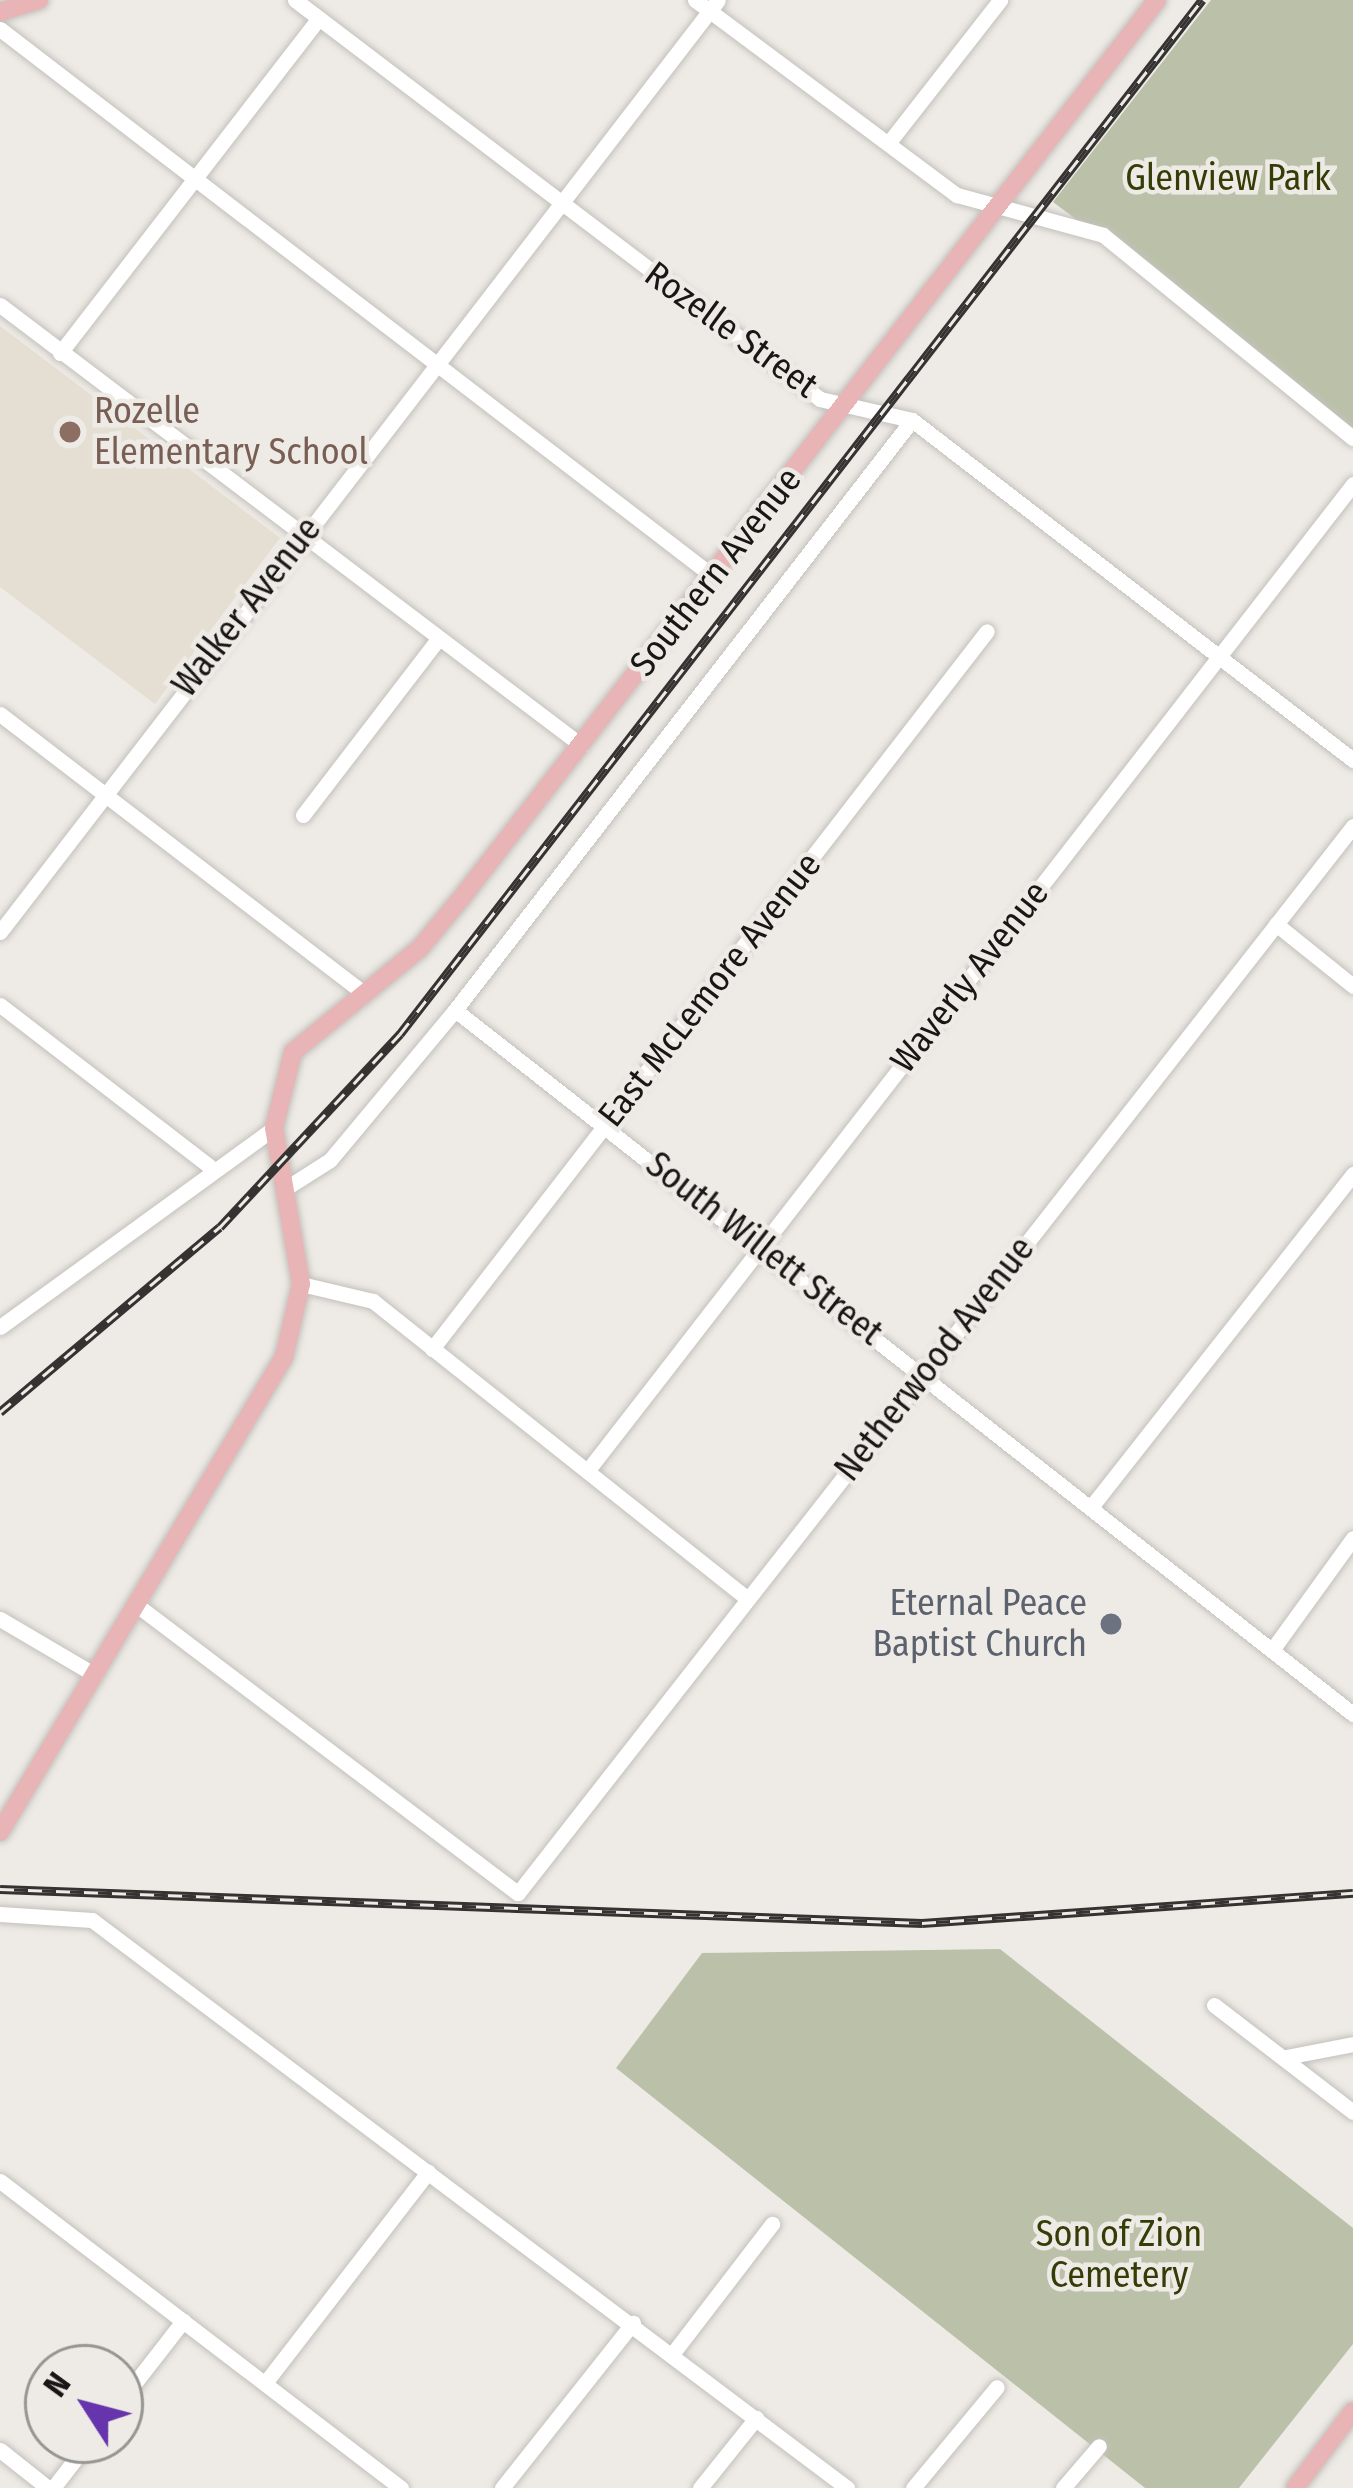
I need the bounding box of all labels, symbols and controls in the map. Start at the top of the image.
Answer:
park label: Glenview Park [1125,157,1331,201]
street label: Rozelle Street [636,253,826,407]
place label: Rozelle Elementary School [94,389,368,474]
marker: Rozelle Elementary School [57,419,83,445]
street label: Southern Avenue [621,459,811,685]
street label: Walker Avenue [163,509,331,705]
street label: East McLemore Avenue [590,844,830,1136]
street label: Waverly Avenue [882,873,1058,1081]
street label: South Willett Street [637,1143,891,1355]
street label: Netherwood Avenue [826,1228,1044,1490]
place label: Eternal Peace Baptist Church [872,1581,1087,1666]
marker: Eternal Peace Baptist Church [1098,1611,1124,1637]
park label: Son of Zion Cemetery [1036,2212,1202,2297]
north arrow [24,2344,144,2464]
text: N [35,2365,79,2404]

